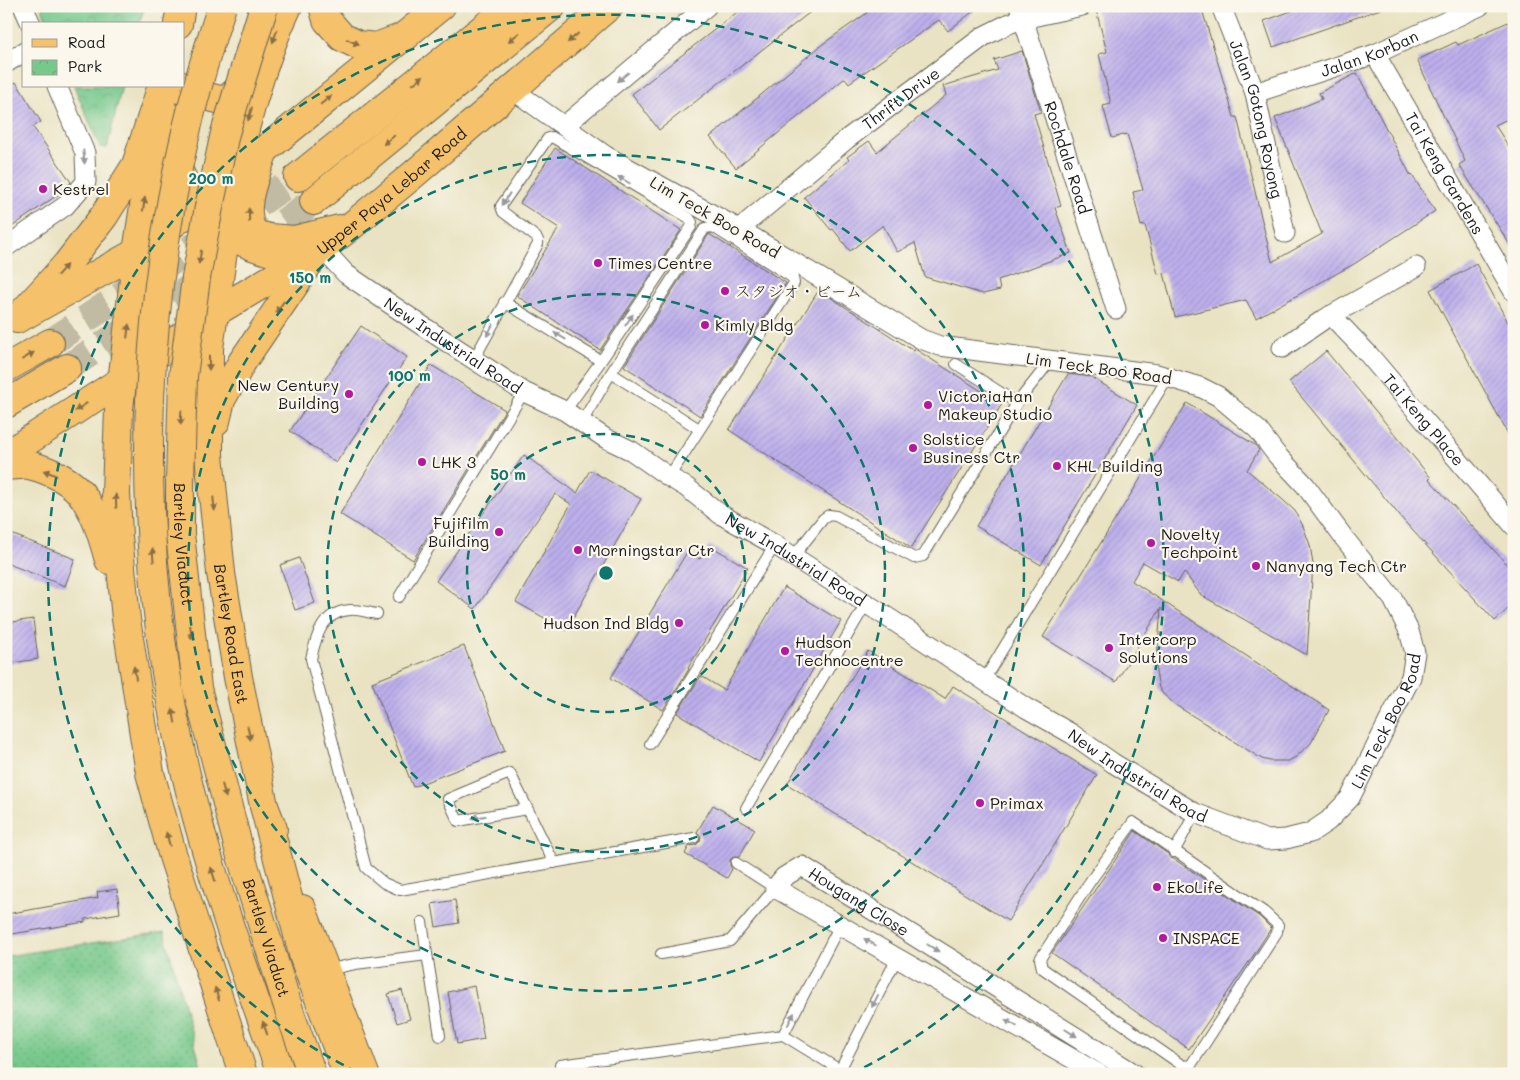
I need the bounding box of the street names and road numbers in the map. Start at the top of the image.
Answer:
street label: Jalan Korban [1318,25,1421,81]
street label: Jalan Gotong Royong [1225,37,1288,200]
street label: Thrift Drive [858,62,944,134]
street label: Rochdale Road [1040,98,1096,216]
street label: Tai Keng Gardens [1401,108,1489,238]
street label: Upper Paya Lebar Road [312,123,471,259]
street label: Lim Teck Boo Road [646,171,784,262]
street label: New Industrial Road [380,292,526,398]
street label: Lim Teck Boo Road [1025,347,1173,388]
street label: Tai Keng Place [1379,369,1469,470]
street label: Bartley Viaduct [170,483,199,607]
street label: New Industrial Road [722,508,870,610]
street label: Bartley Road East [210,563,254,705]
street label: Lim Teck Boo Road [1346,652,1425,792]
street label: New Industrial Road [1064,724,1210,827]
street label: Hougang Close [805,862,913,940]
street label: Bartley Viaduct [239,876,295,1000]

